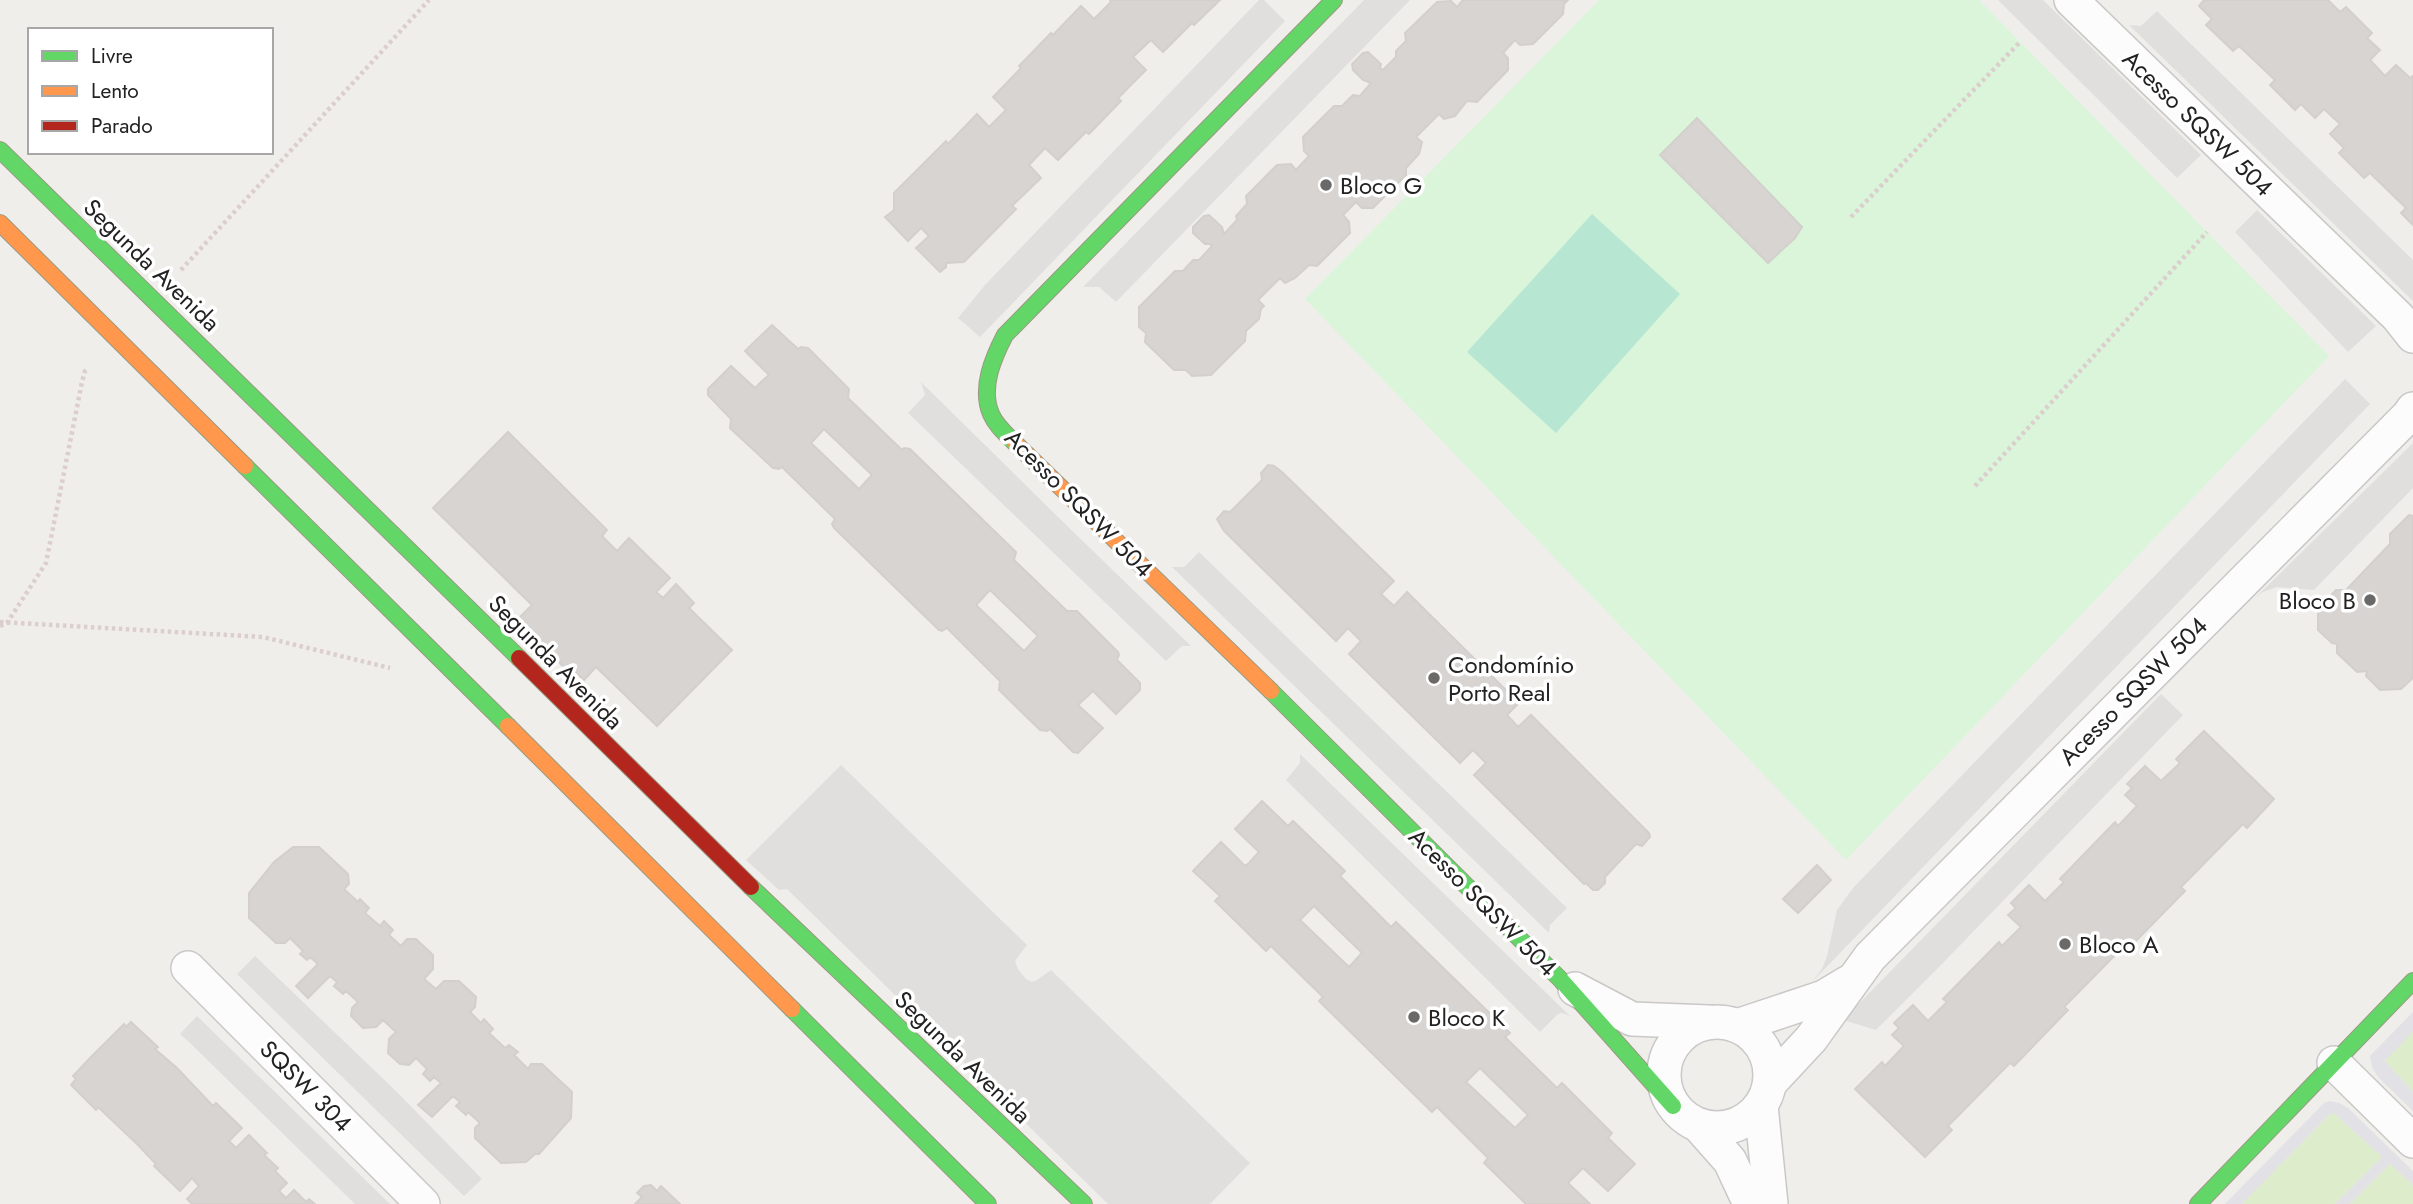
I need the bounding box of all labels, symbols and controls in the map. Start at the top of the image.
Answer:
legend [28,28,273,154]
text: Livre [91,41,133,71]
street label: Acesso SQSW 504 [2115,42,2281,204]
text: Lento [91,76,139,106]
text: Parado [91,111,153,141]
place label: Bloco G [1340,168,1422,203]
marker: Bloco G [1318,177,1334,193]
street label: Segunda Avenida [76,191,228,339]
street label: Acesso SQSW 504 [997,421,1161,585]
place label: Bloco B [2279,583,2356,618]
street label: Segunda Avenida [481,587,631,737]
marker: Bloco B [2362,592,2378,608]
street label: Acesso SQSW 504 [2051,609,2215,773]
place label: Condomínio Porto Real [1448,647,1574,710]
marker: Condomínio Porto Real [1426,670,1442,686]
street label: Acesso SQSW 504 [1401,820,1565,984]
place label: Bloco A [2079,927,2159,962]
marker: Bloco A [2057,936,2073,952]
street label: Segunda Avenida [887,983,1039,1131]
place label: Bloco K [1428,1000,1506,1035]
marker: Bloco K [1406,1009,1422,1025]
street label: SQSW 304 [252,1032,360,1140]

